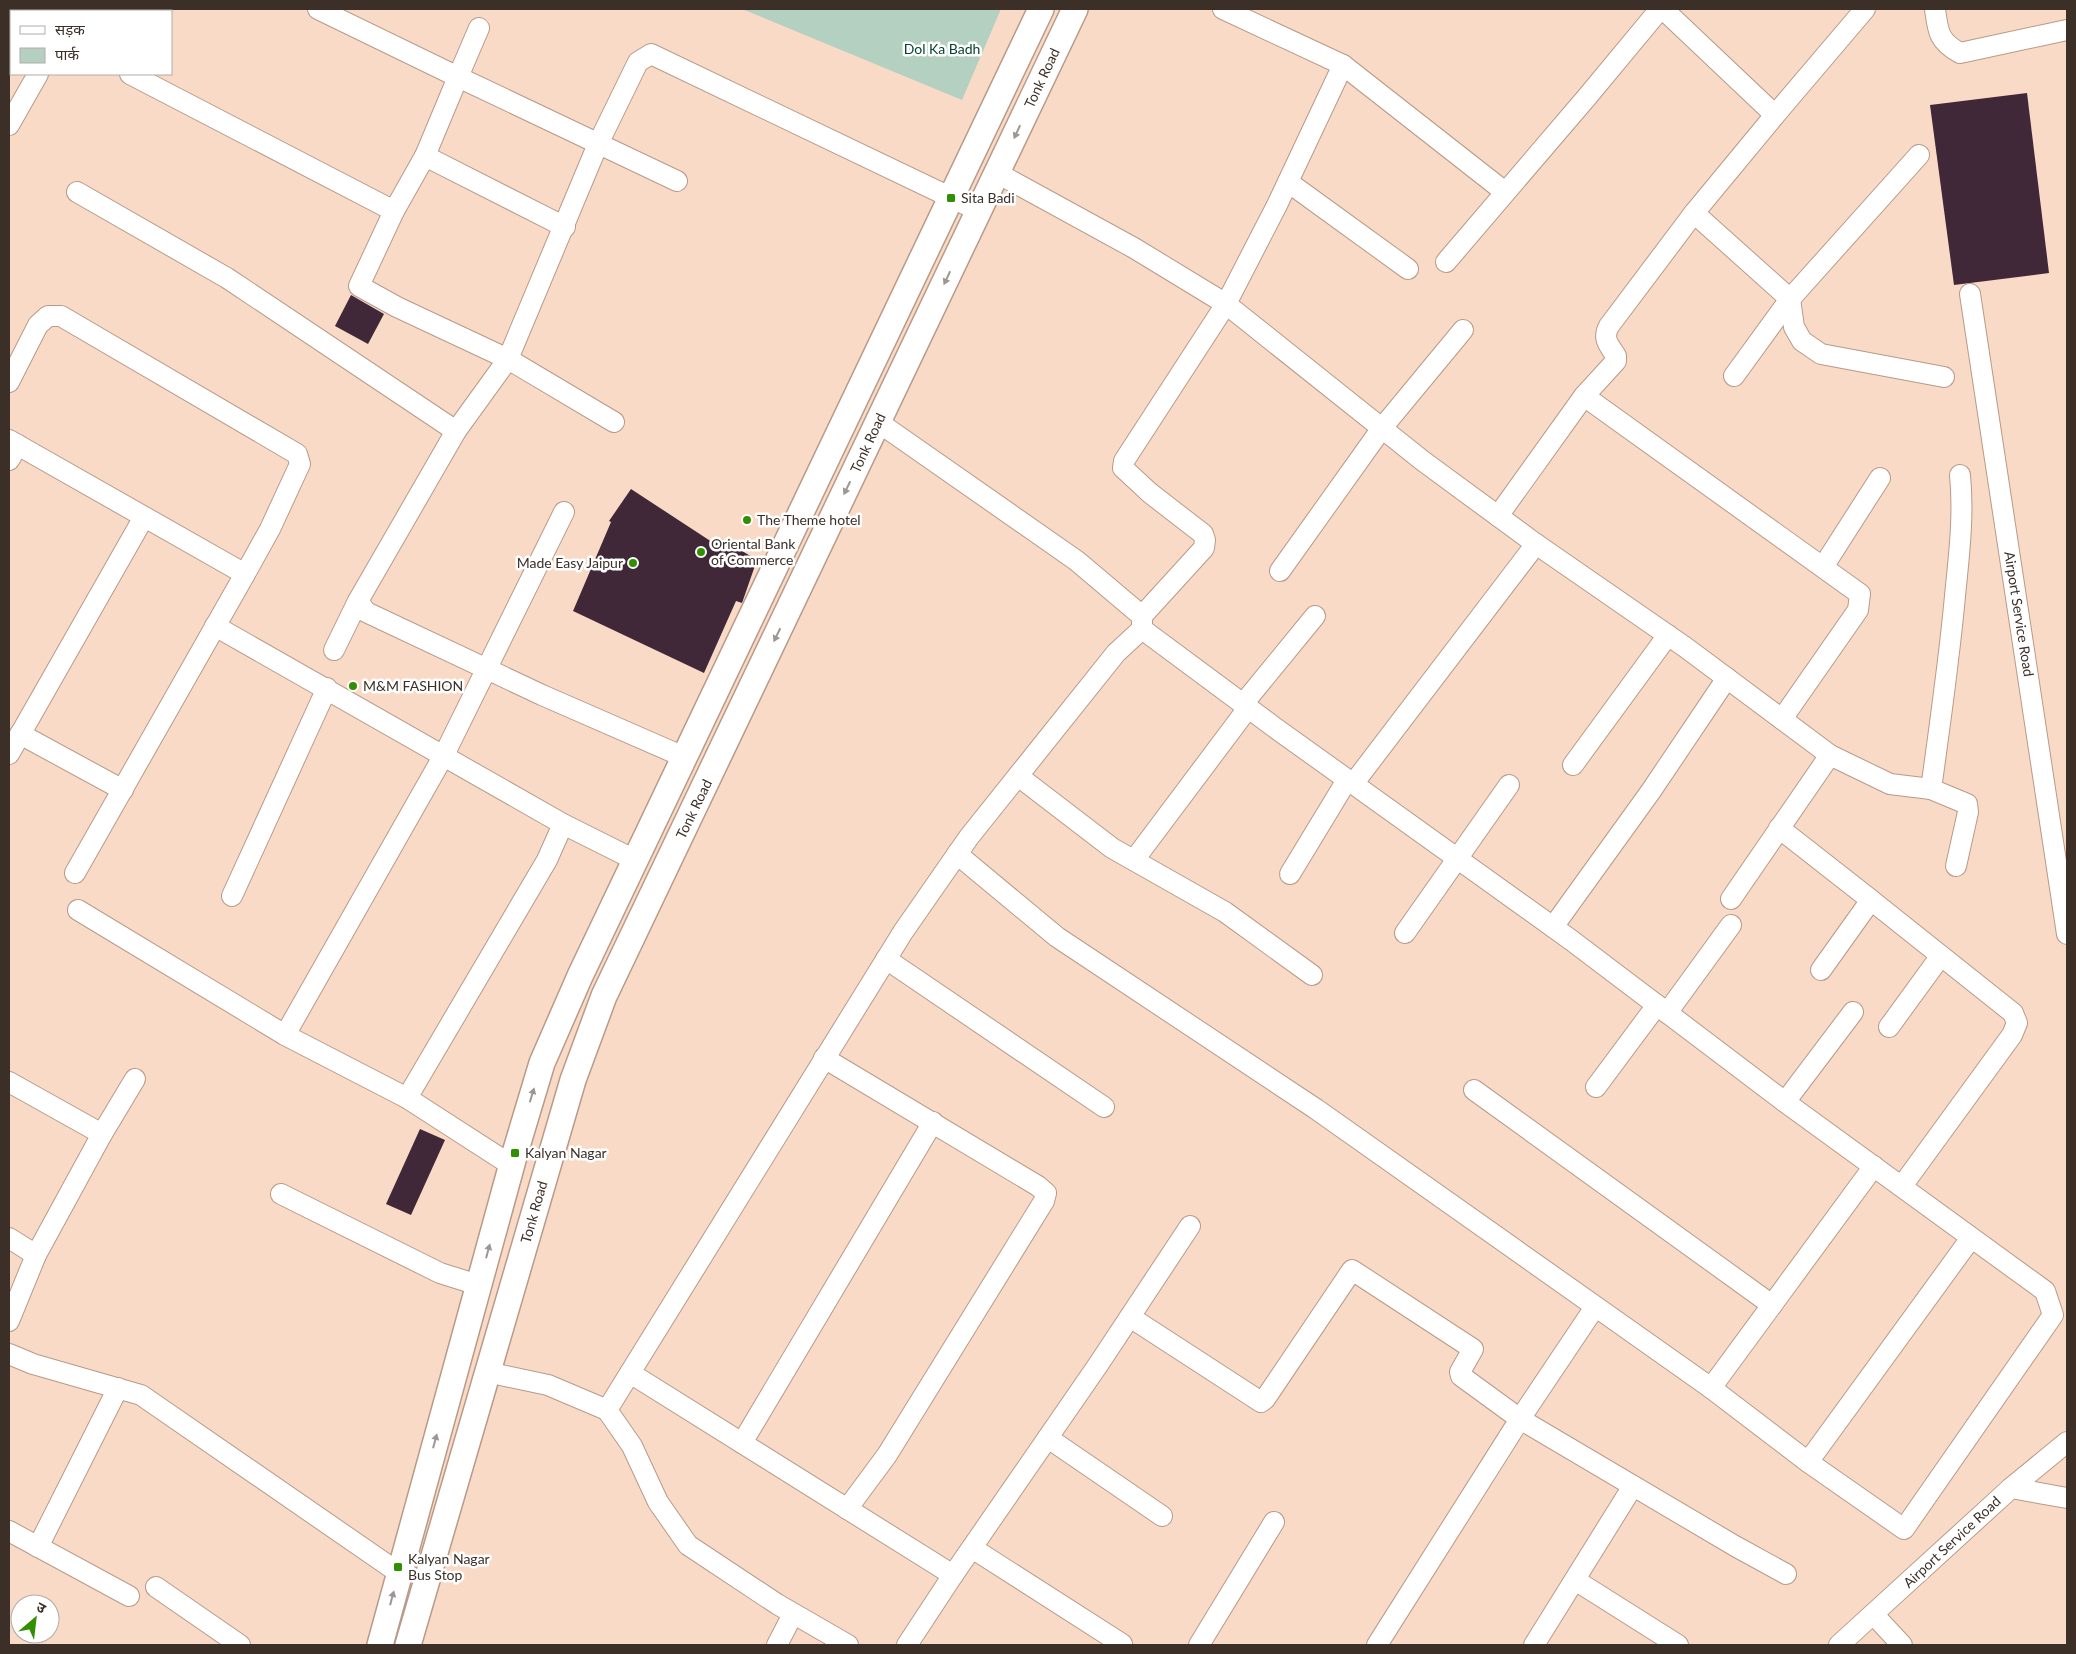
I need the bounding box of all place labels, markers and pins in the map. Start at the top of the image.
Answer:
place label: Sita Badi [961,189,1015,206]
marker: Sita Badi [945,192,957,204]
place label: The Theme hotel [757,511,861,528]
marker: The Theme hotel [741,514,753,526]
place label: Oriental Bank of Commerce [711,535,796,568]
marker: Oriental Bank of Commerce [695,546,707,558]
place label: Made Easy Jaipur [517,554,623,571]
marker: Made Easy Jaipur [627,557,639,569]
place label: M&M FASHION [363,677,463,694]
marker: M&M FASHION [347,680,359,692]
place label: Kalyan Nagar [525,1144,607,1161]
marker: Kalyan Nagar [509,1147,521,1159]
place label: Kalyan Nagar Bus Stop [408,1550,490,1583]
marker: Kalyan Nagar Bus Stop [392,1561,404,1573]

